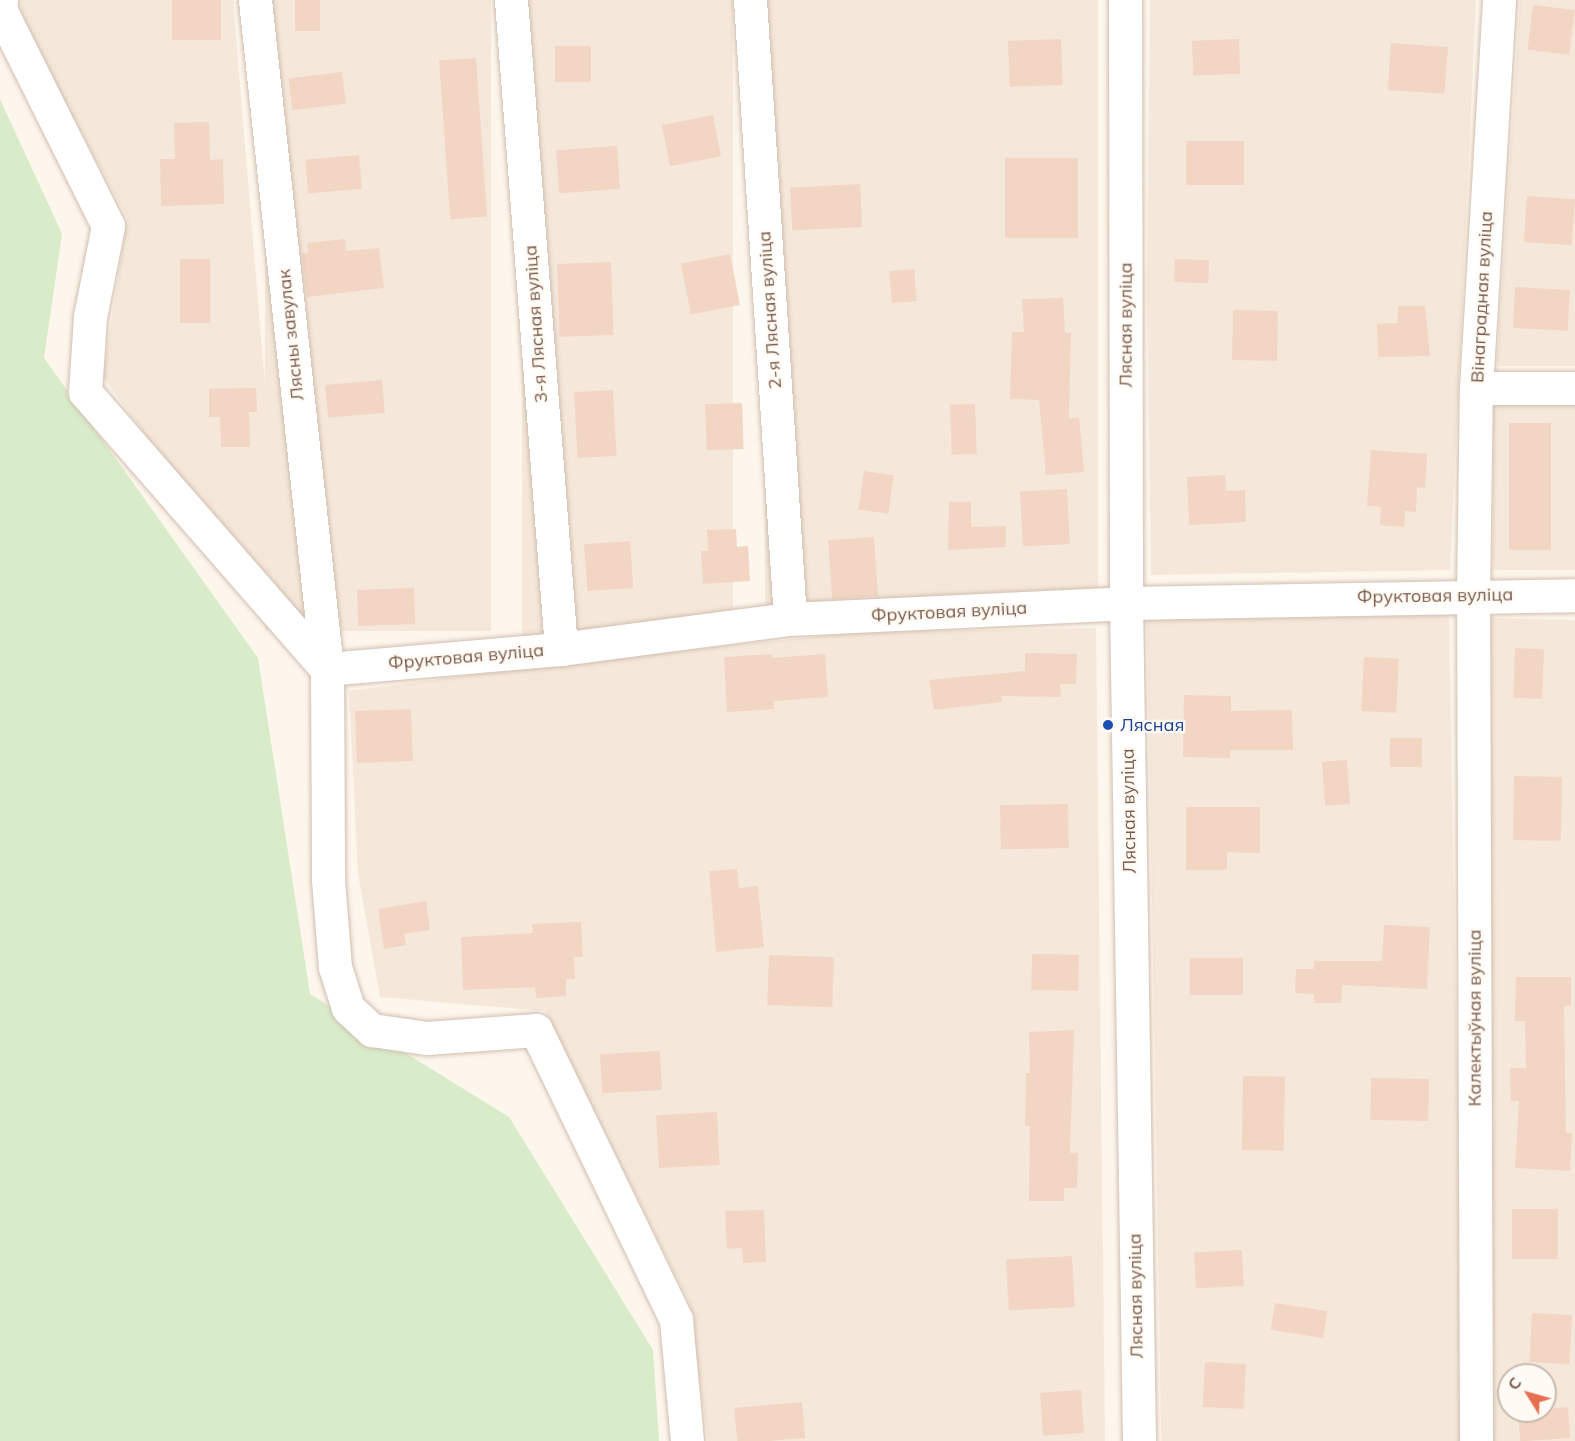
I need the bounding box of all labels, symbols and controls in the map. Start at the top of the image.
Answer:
street label: Вінаградная вуліца [1467,211,1497,383]
street label: 2-я Лясная вуліца [754,230,786,390]
street label: 3-я Лясная вуліца [520,244,552,404]
street label: Лясная вуліца [1115,262,1137,388]
street label: Лясны завулак [273,268,309,402]
street label: Фруктовая вуліца [1357,584,1513,608]
street label: Фруктовая вуліца [870,597,1028,627]
street label: Фруктовая вуліца [387,639,545,675]
place label: Лясная [1120,714,1184,736]
marker: Лясная [1101,718,1115,732]
street label: Лясная вуліца [1117,748,1141,874]
street label: Калектыўная вуліца [1464,930,1486,1106]
street label: Лясная вуліца [1124,1233,1148,1359]
north arrow [1497,1363,1557,1423]
text: С [1503,1373,1526,1394]

